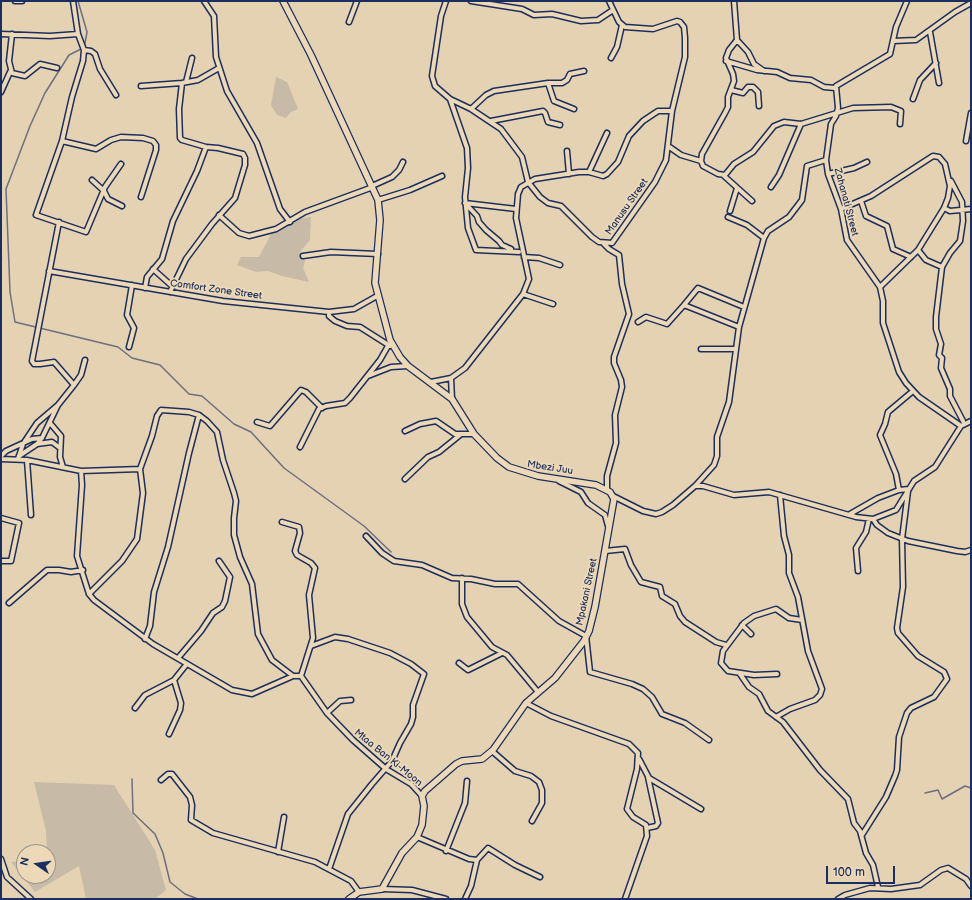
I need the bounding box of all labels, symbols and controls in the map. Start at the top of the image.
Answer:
street label: Zahanati Street [831,167,861,237]
street label: Manusu Street [603,176,651,238]
street label: Comfort Zone Street [169,278,263,302]
street label: Mbezi Juu [526,458,574,478]
street label: Mpakani Street [574,557,600,627]
street label: Mtaa Ban Ki-Moon [351,727,425,789]
north arrow [16,844,56,884]
text: N [18,856,32,867]
scale bar [828,858,897,884]
text: 100 m [833,865,865,880]

